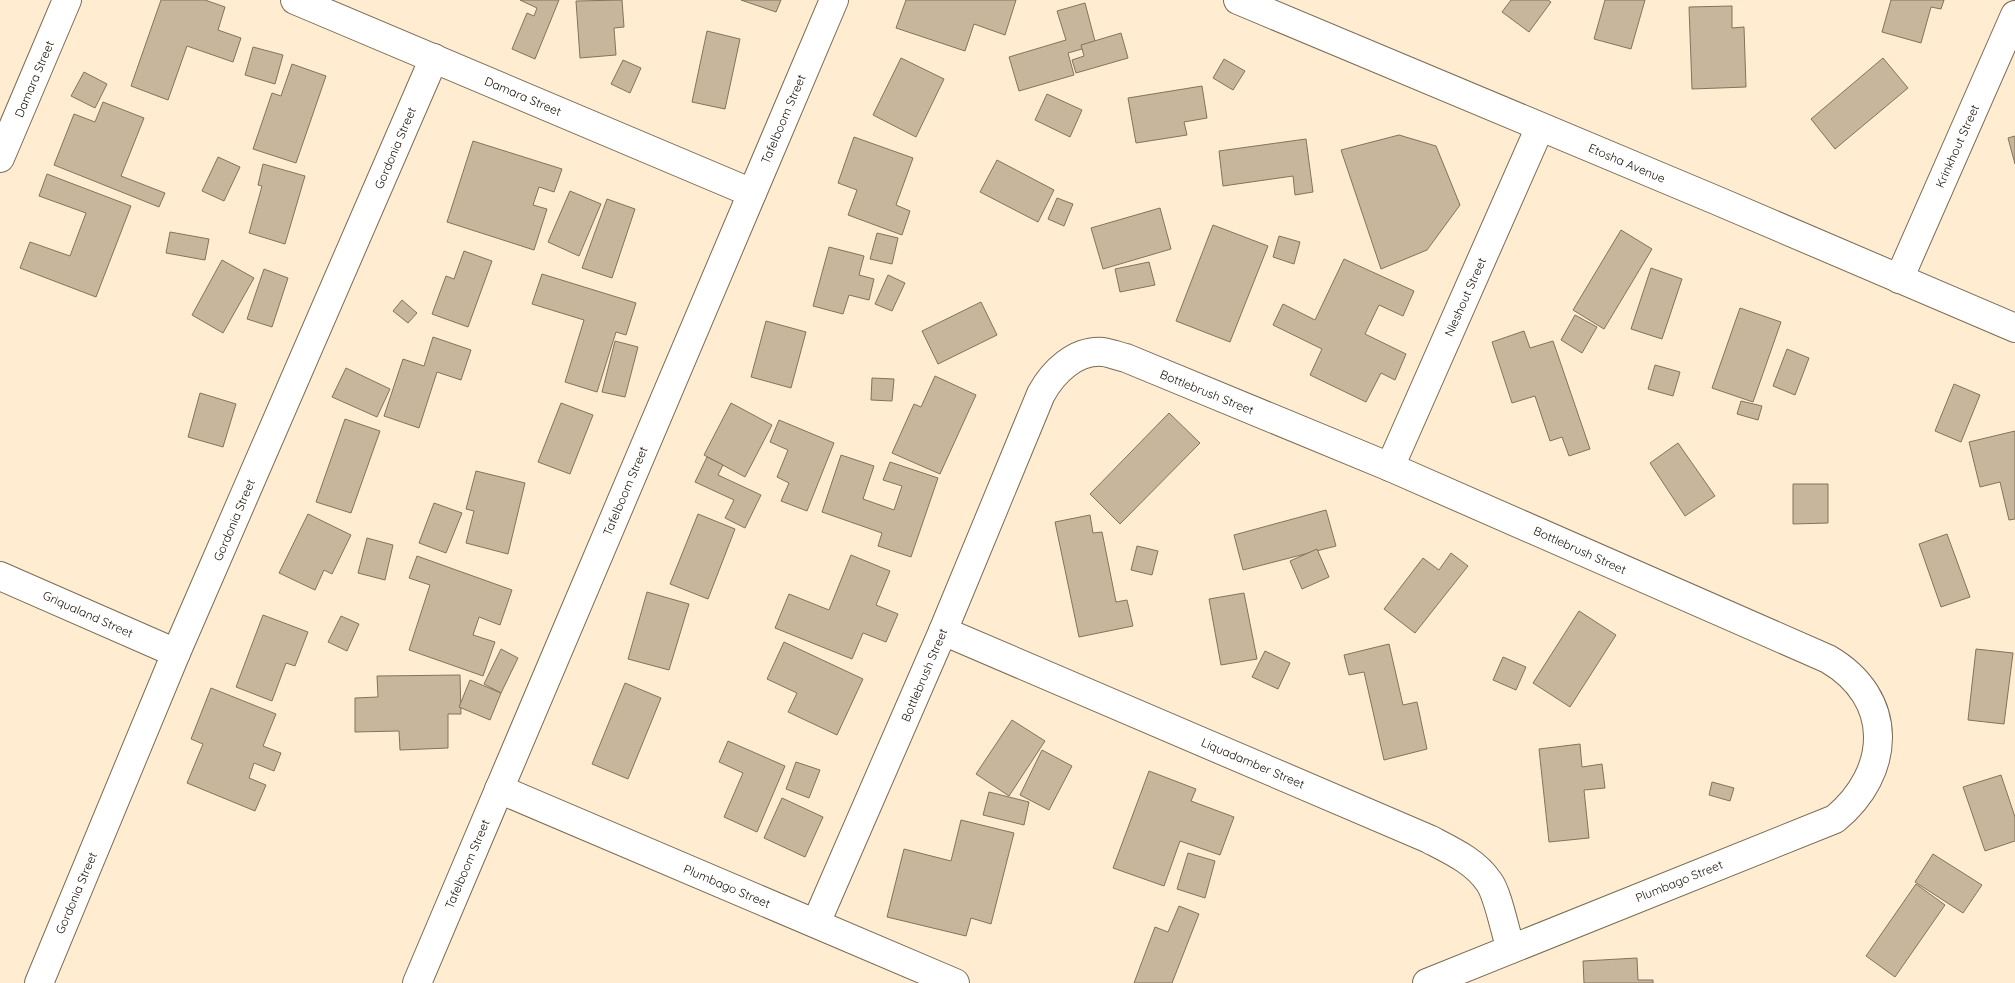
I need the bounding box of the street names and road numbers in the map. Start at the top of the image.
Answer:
street label: Damara Street [11,38,57,120]
street label: Tafelboom Street [757,72,809,166]
street label: Damara Street [482,73,564,119]
street label: Krinkhout Street [1932,102,1982,190]
street label: Gordonia Street [371,105,419,191]
street label: Etosha Avenue [1586,140,1668,186]
street label: Nieshout Street [1441,255,1489,339]
street label: Bottlebrush Street [1158,366,1256,418]
street label: Tafelboom Street [599,444,651,538]
street label: Gordonia Street [210,477,258,563]
street label: Bottlebrush Street [1531,523,1629,577]
street label: Griqualand Street [41,587,135,641]
street label: Bottlebrush Street [898,626,950,724]
street label: Liquadamber Street [1199,734,1307,792]
street label: Tafelboom Street [441,817,493,911]
street label: Gordonia Street [52,850,100,936]
street label: Plumbago Street [1633,857,1725,905]
street label: Plumbago Street [681,861,773,911]

